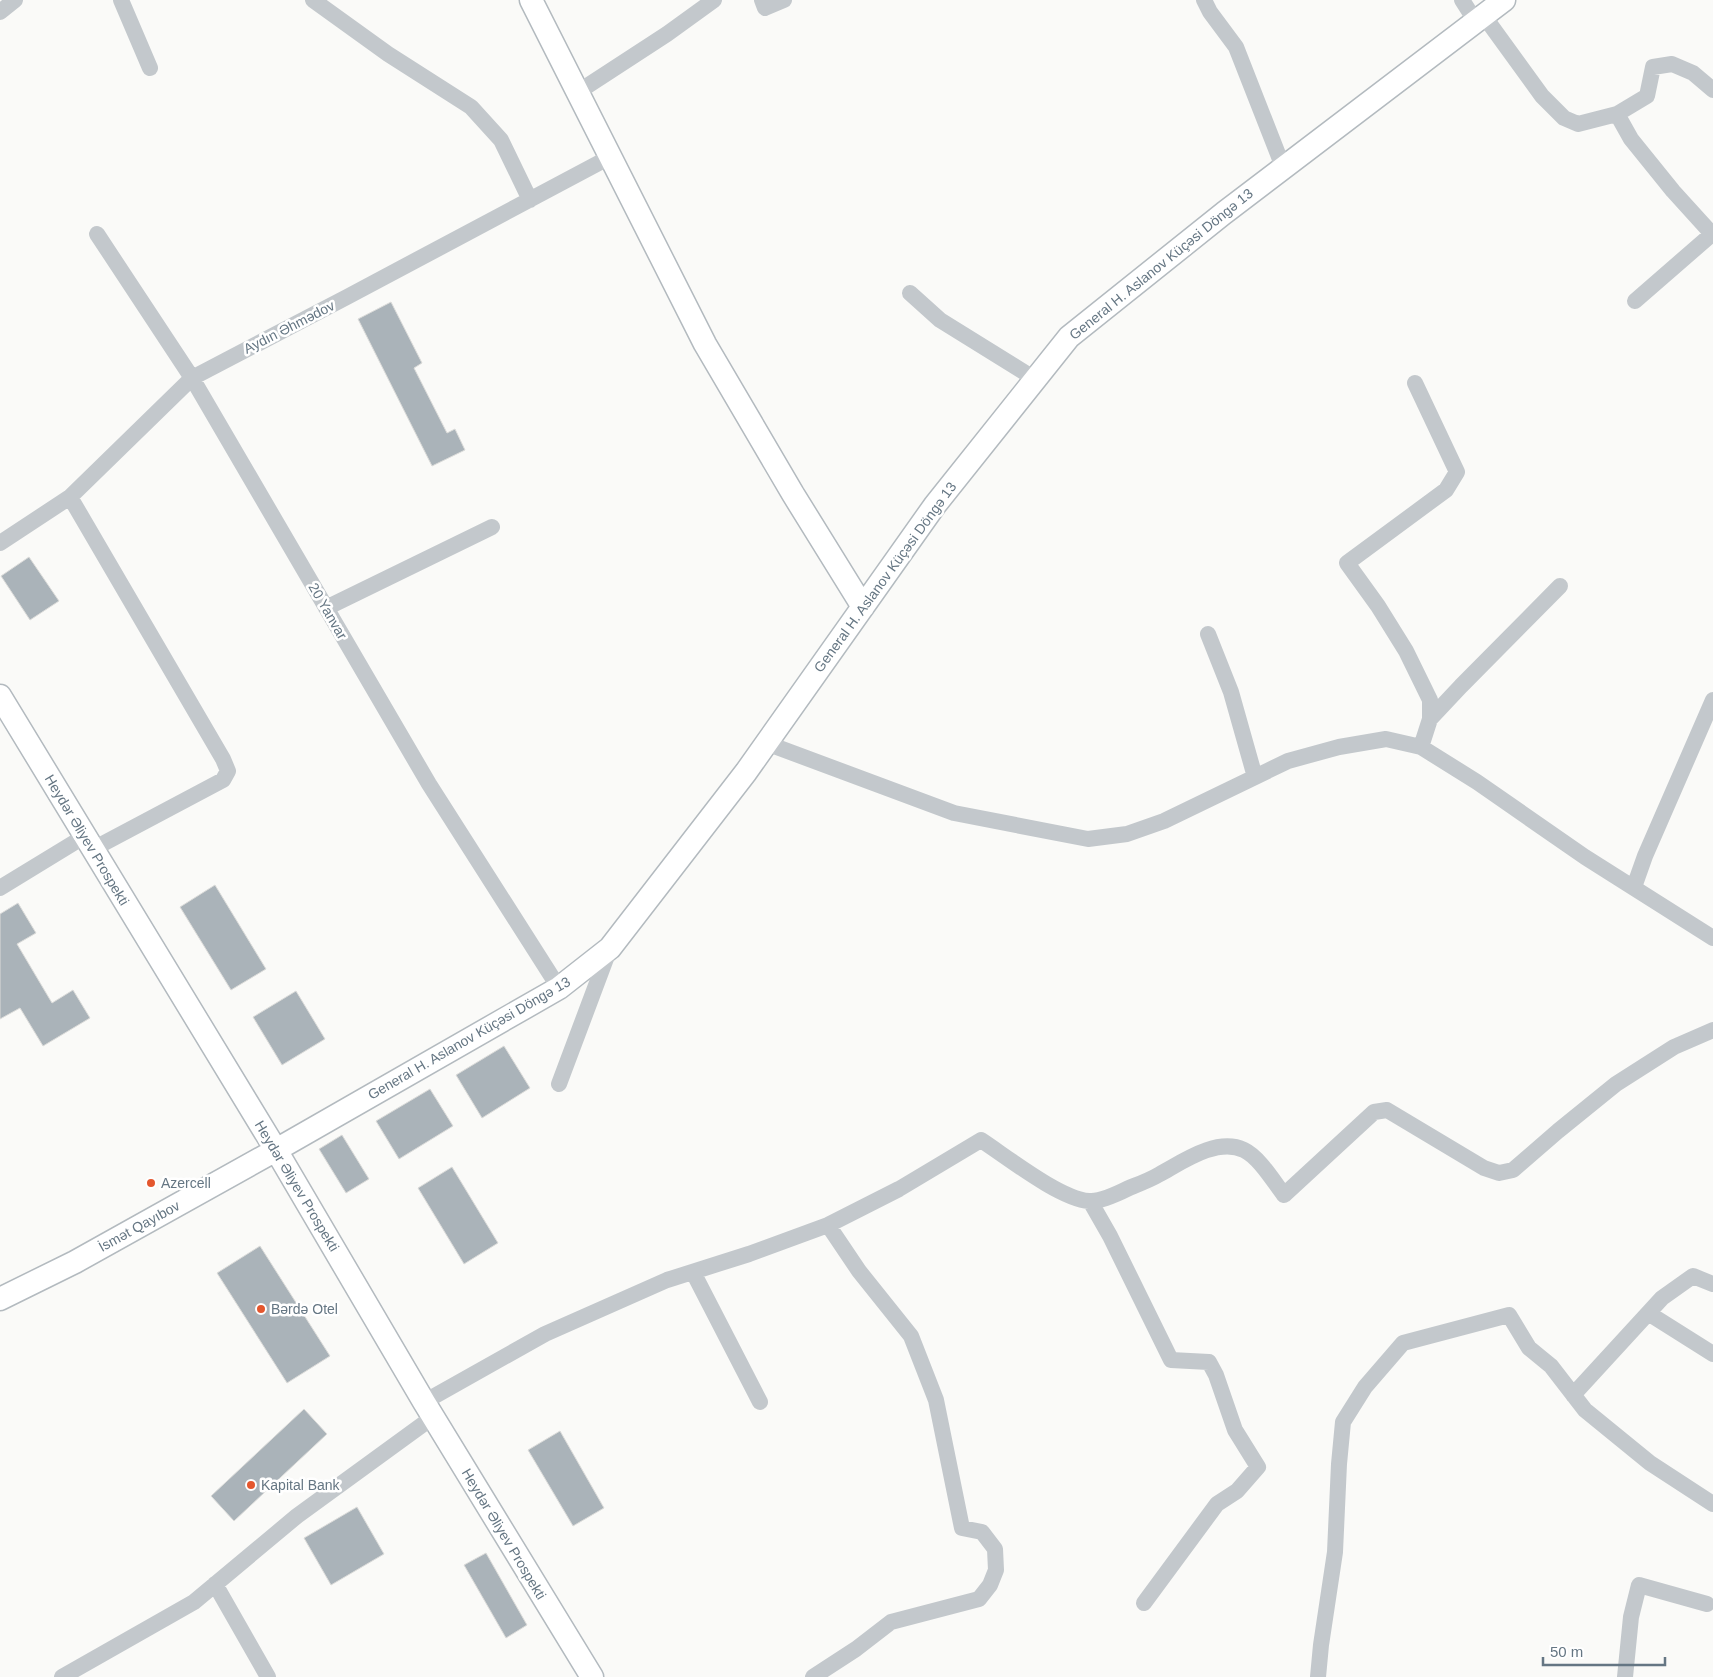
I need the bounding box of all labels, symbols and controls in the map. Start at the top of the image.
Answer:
street label: General H. Aslanov Küçəsi Döngə 13 [1066,185,1256,343]
street label: Aydın Əhmədov [241,297,337,357]
street label: General H. Aslanov Küçəsi Döngə 13 [811,479,960,675]
street label: 20 Yanvar [305,580,351,642]
street label: Heydər Əliyev Prospekti [42,772,132,908]
street label: General H. Aslanov Küçəsi Döngə 13 [365,973,573,1103]
street label: Heydər Əliyev Prospekti [252,1118,342,1254]
place label: Azercell [161,1175,211,1191]
marker: Azercell [145,1177,157,1189]
street label: İsmət Qayıbov [95,1196,182,1255]
place label: Bərdə Otel [271,1301,338,1317]
marker: Bərdə Otel [255,1303,267,1315]
street label: Heydər Əliyev Prospekti [459,1466,549,1602]
place label: Kapital Bank [261,1477,341,1493]
marker: Kapital Bank [245,1479,257,1491]
scale bar [1543,1634,1666,1666]
text: 50 m [1550,1643,1583,1660]

